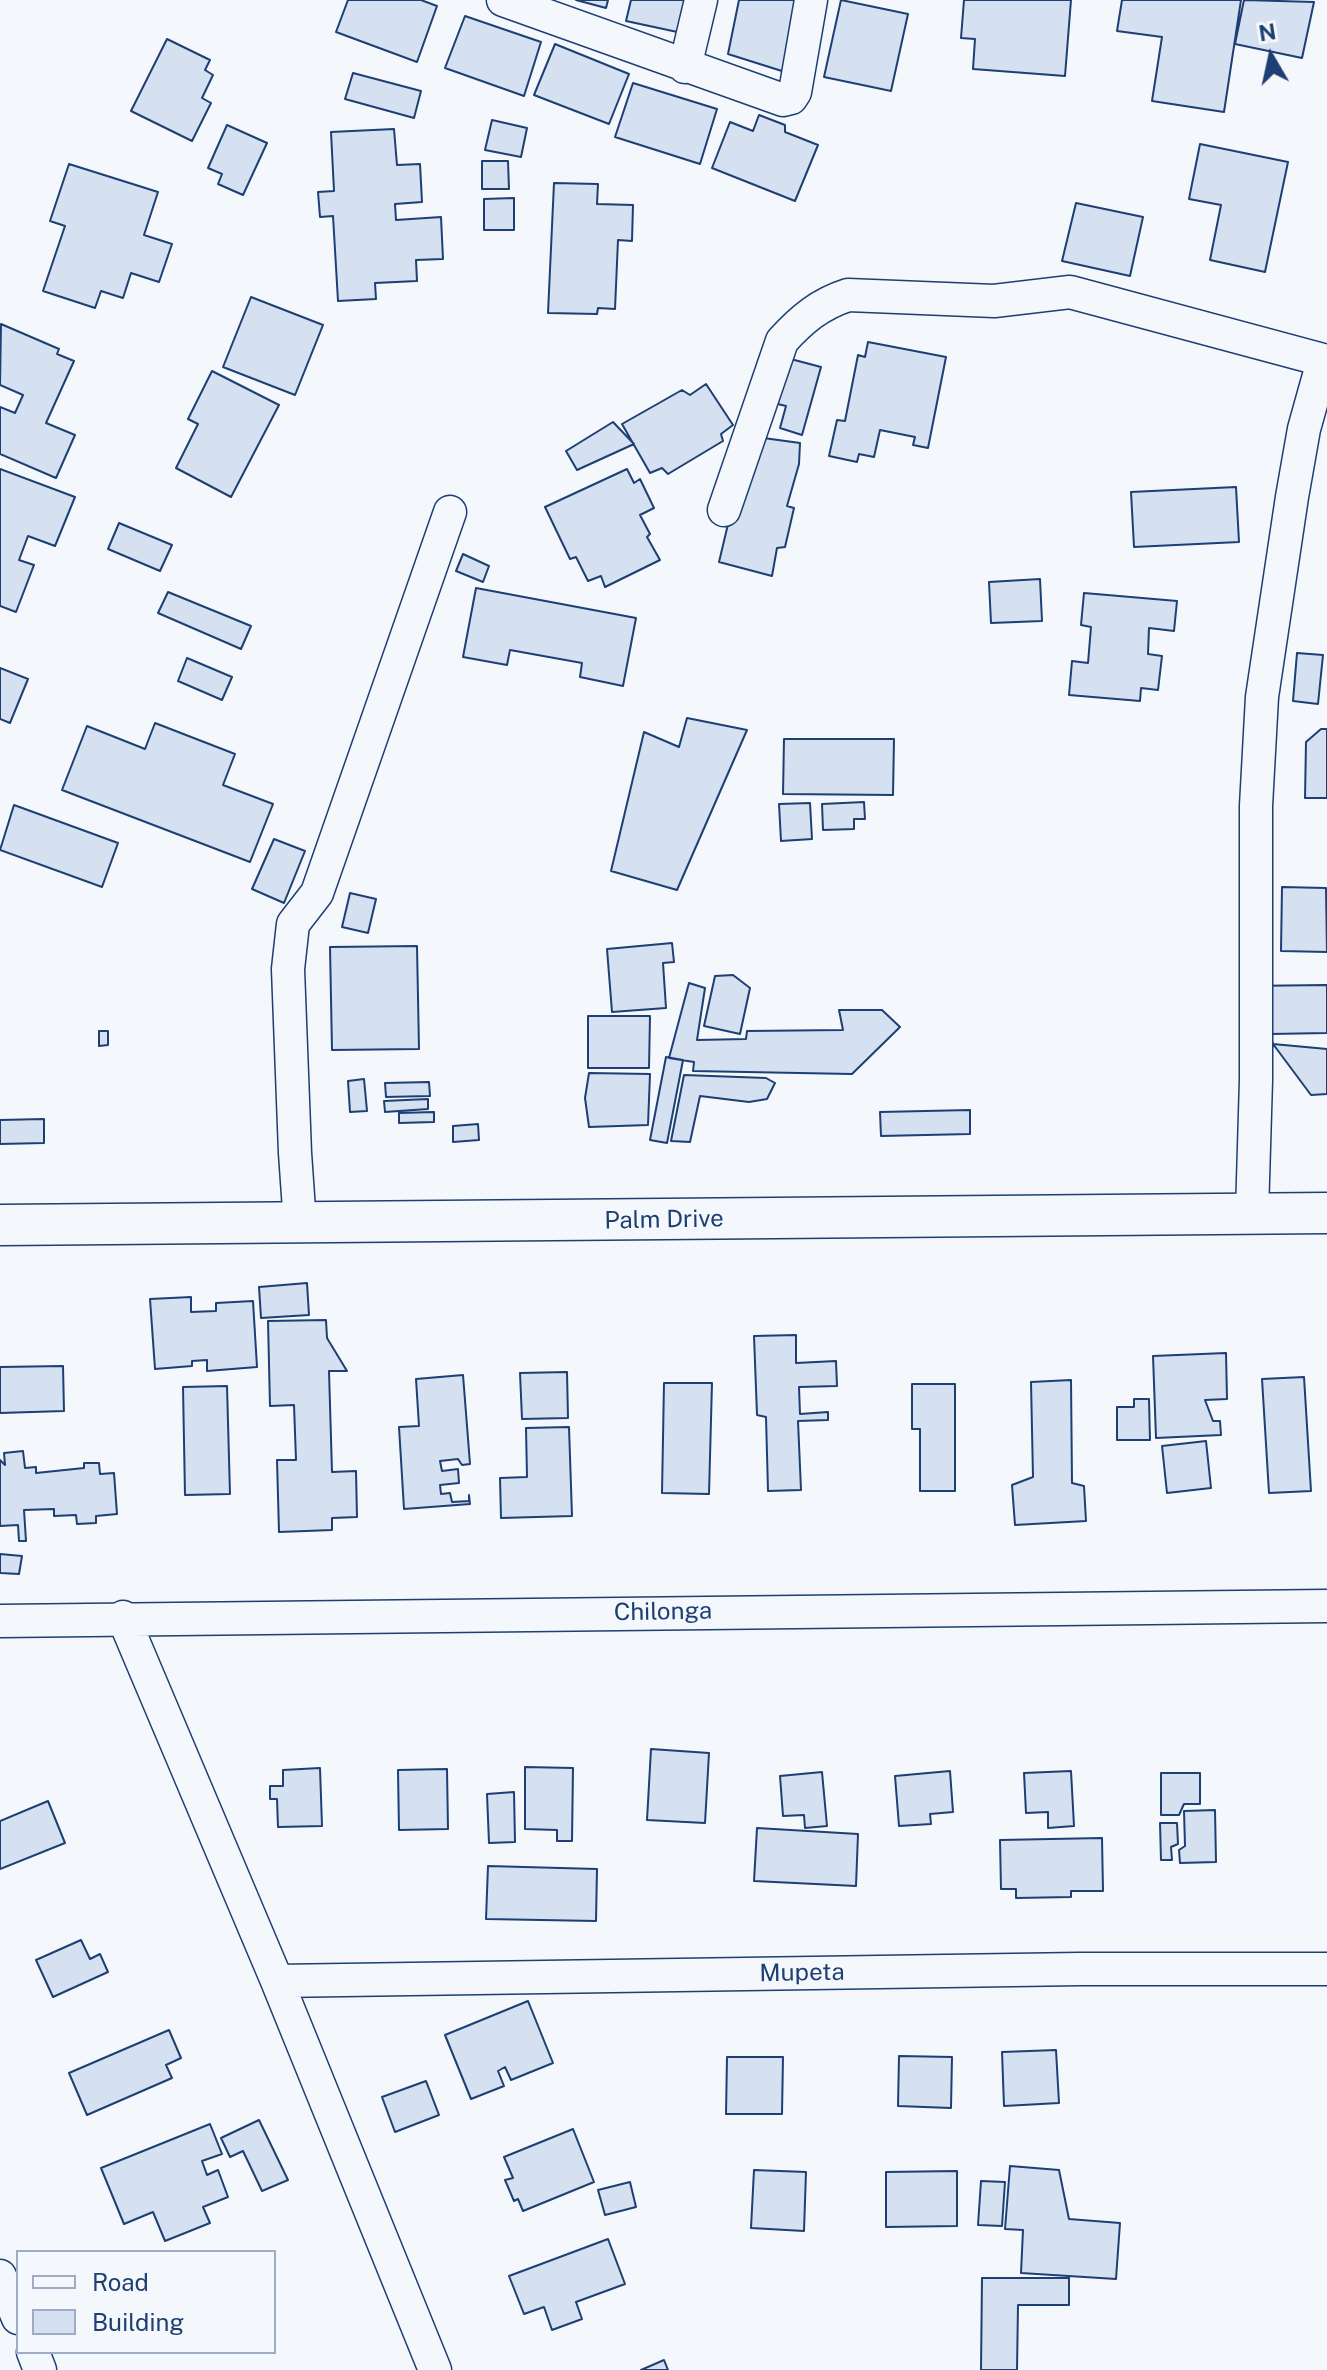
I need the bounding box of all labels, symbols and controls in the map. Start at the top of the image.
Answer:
north arrow [1231,16,1311,96]
text: N [1257,18,1278,46]
street label: Palm Drive [604,1205,724,1235]
street label: Chilonga [614,1597,712,1627]
street label: Mupeta [759,1958,845,1988]
legend [16,2250,276,2354]
text: Road [92,2268,149,2296]
text: Building [92,2308,184,2336]

